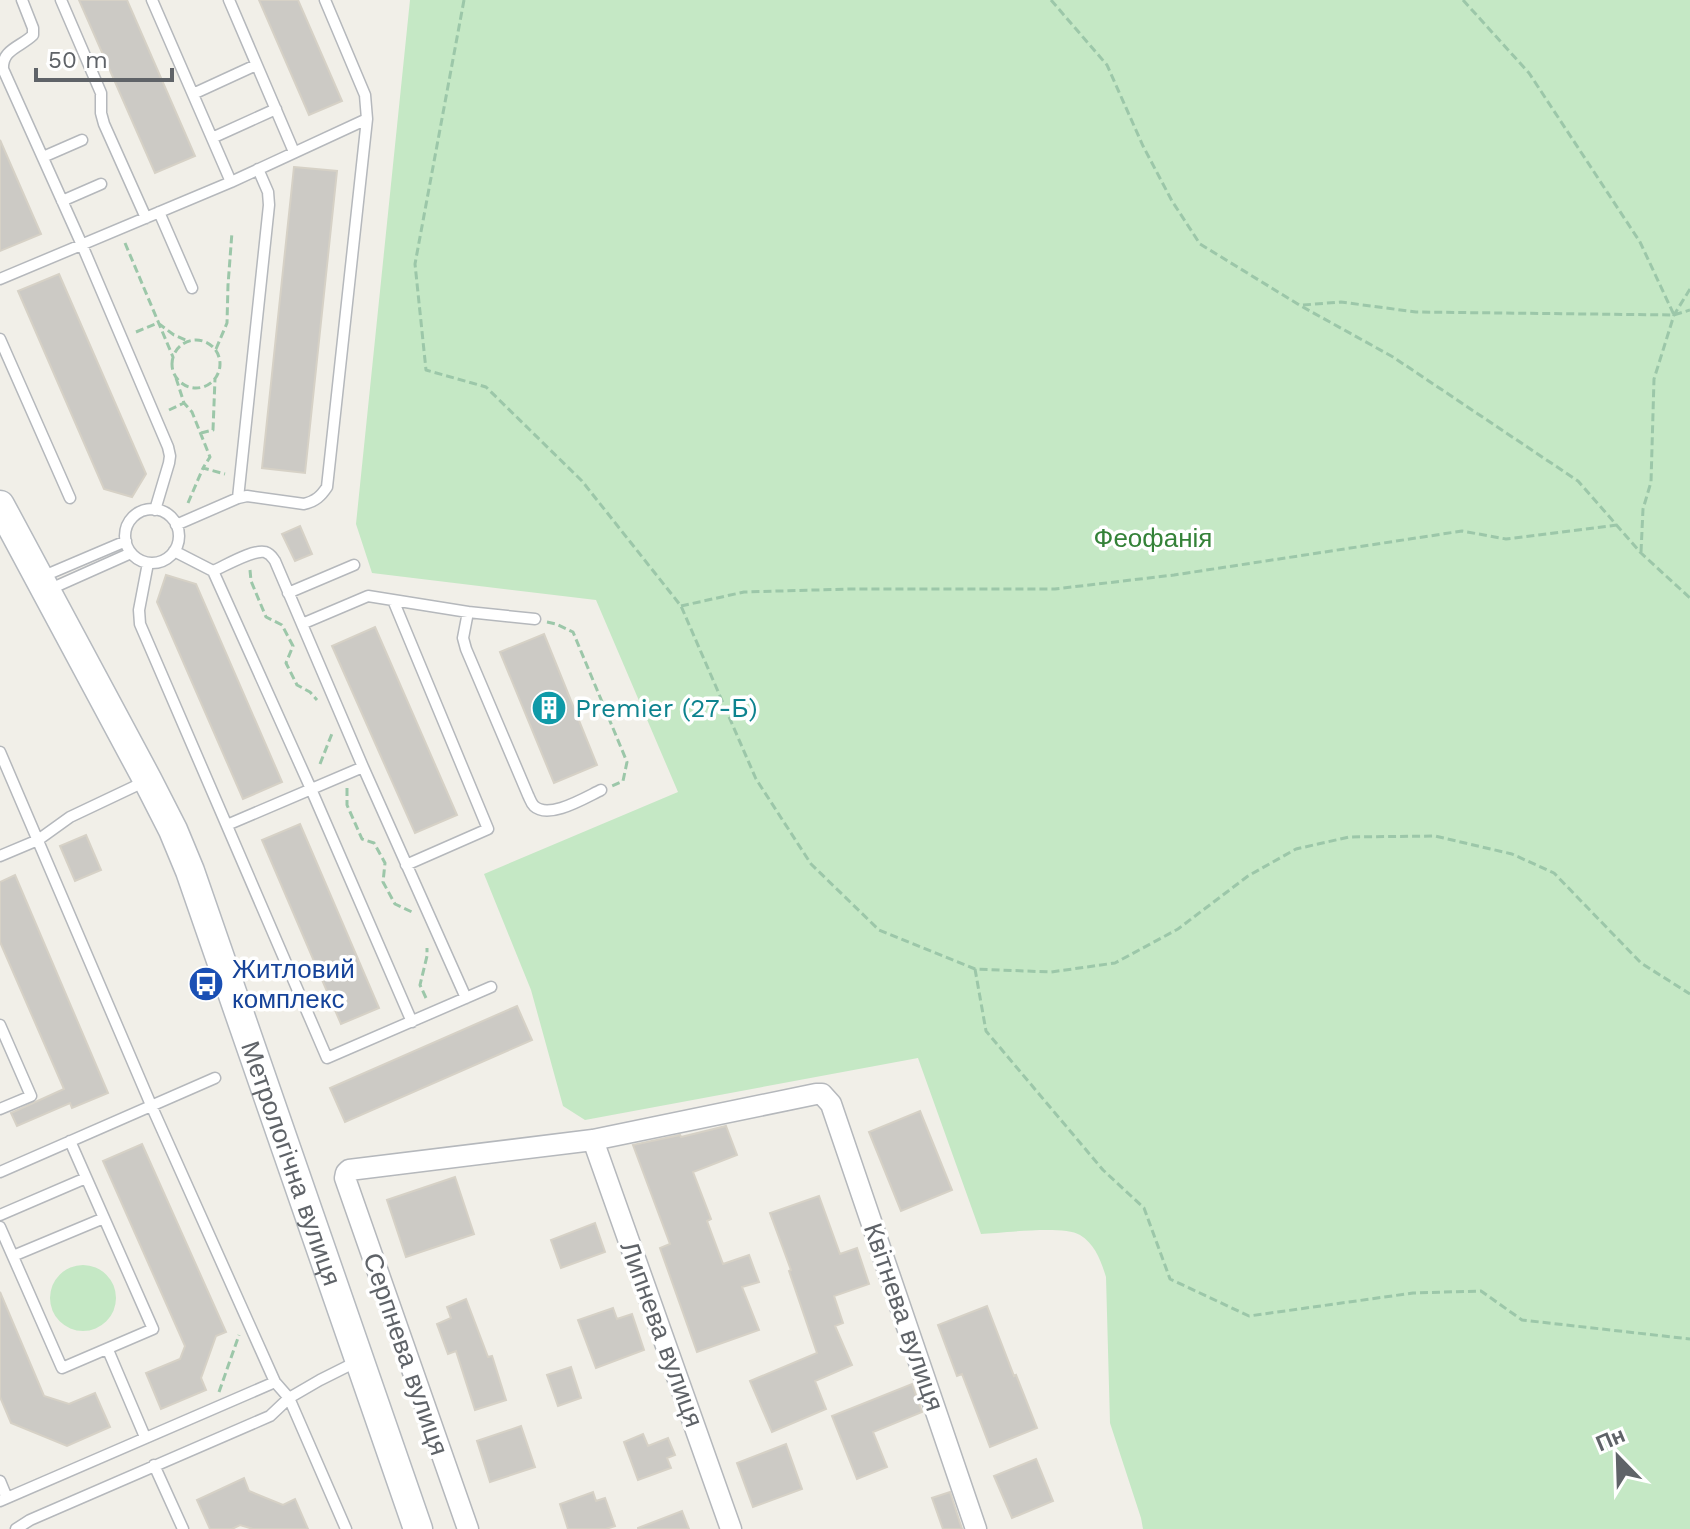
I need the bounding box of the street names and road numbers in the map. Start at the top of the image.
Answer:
street label: Метрологічна вулиця [235,1037,348,1290]
street label: Квітнева вулиця [858,1219,950,1415]
street label: Липнева вулиця [614,1237,710,1431]
street label: Серпнева вулиця [357,1249,455,1459]

